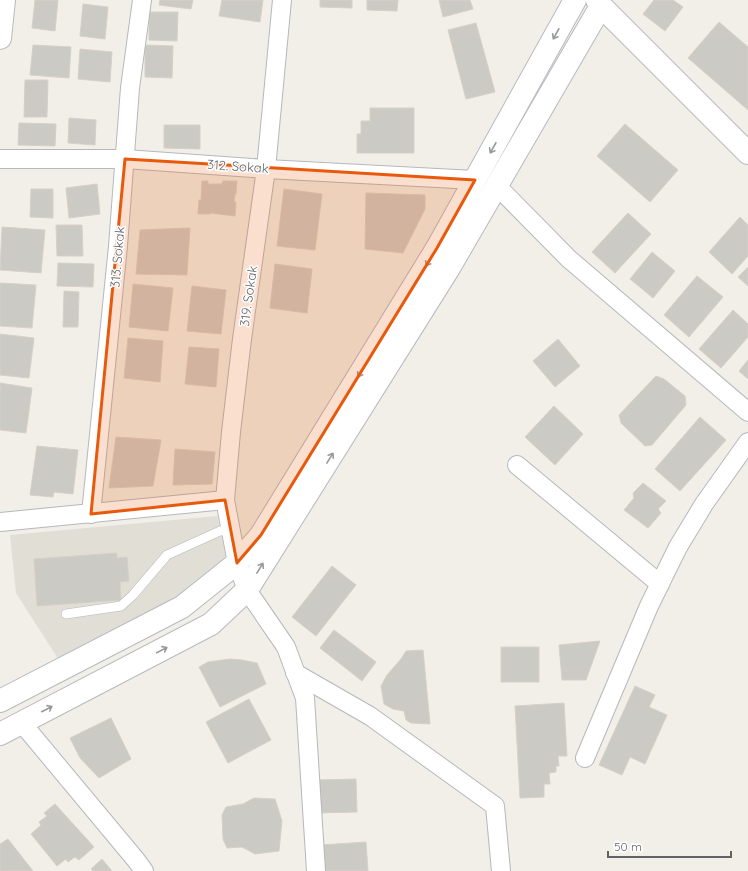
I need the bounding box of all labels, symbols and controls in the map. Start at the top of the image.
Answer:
one-way arrow [551,28,559,40]
one-way arrow [488,142,496,154]
street label: 312. Sokak [207,156,269,176]
street label: 313. Sokak [106,226,128,288]
one-way arrow [425,255,433,267]
street label: 319. Sokak [236,265,260,327]
one-way arrow [357,366,365,378]
one-way arrow [326,453,334,464]
one-way arrow [257,562,265,574]
one-way arrow [156,645,168,653]
one-way arrow [41,705,53,712]
scale bar [608,833,731,859]
text: 50 m [614,839,642,854]

